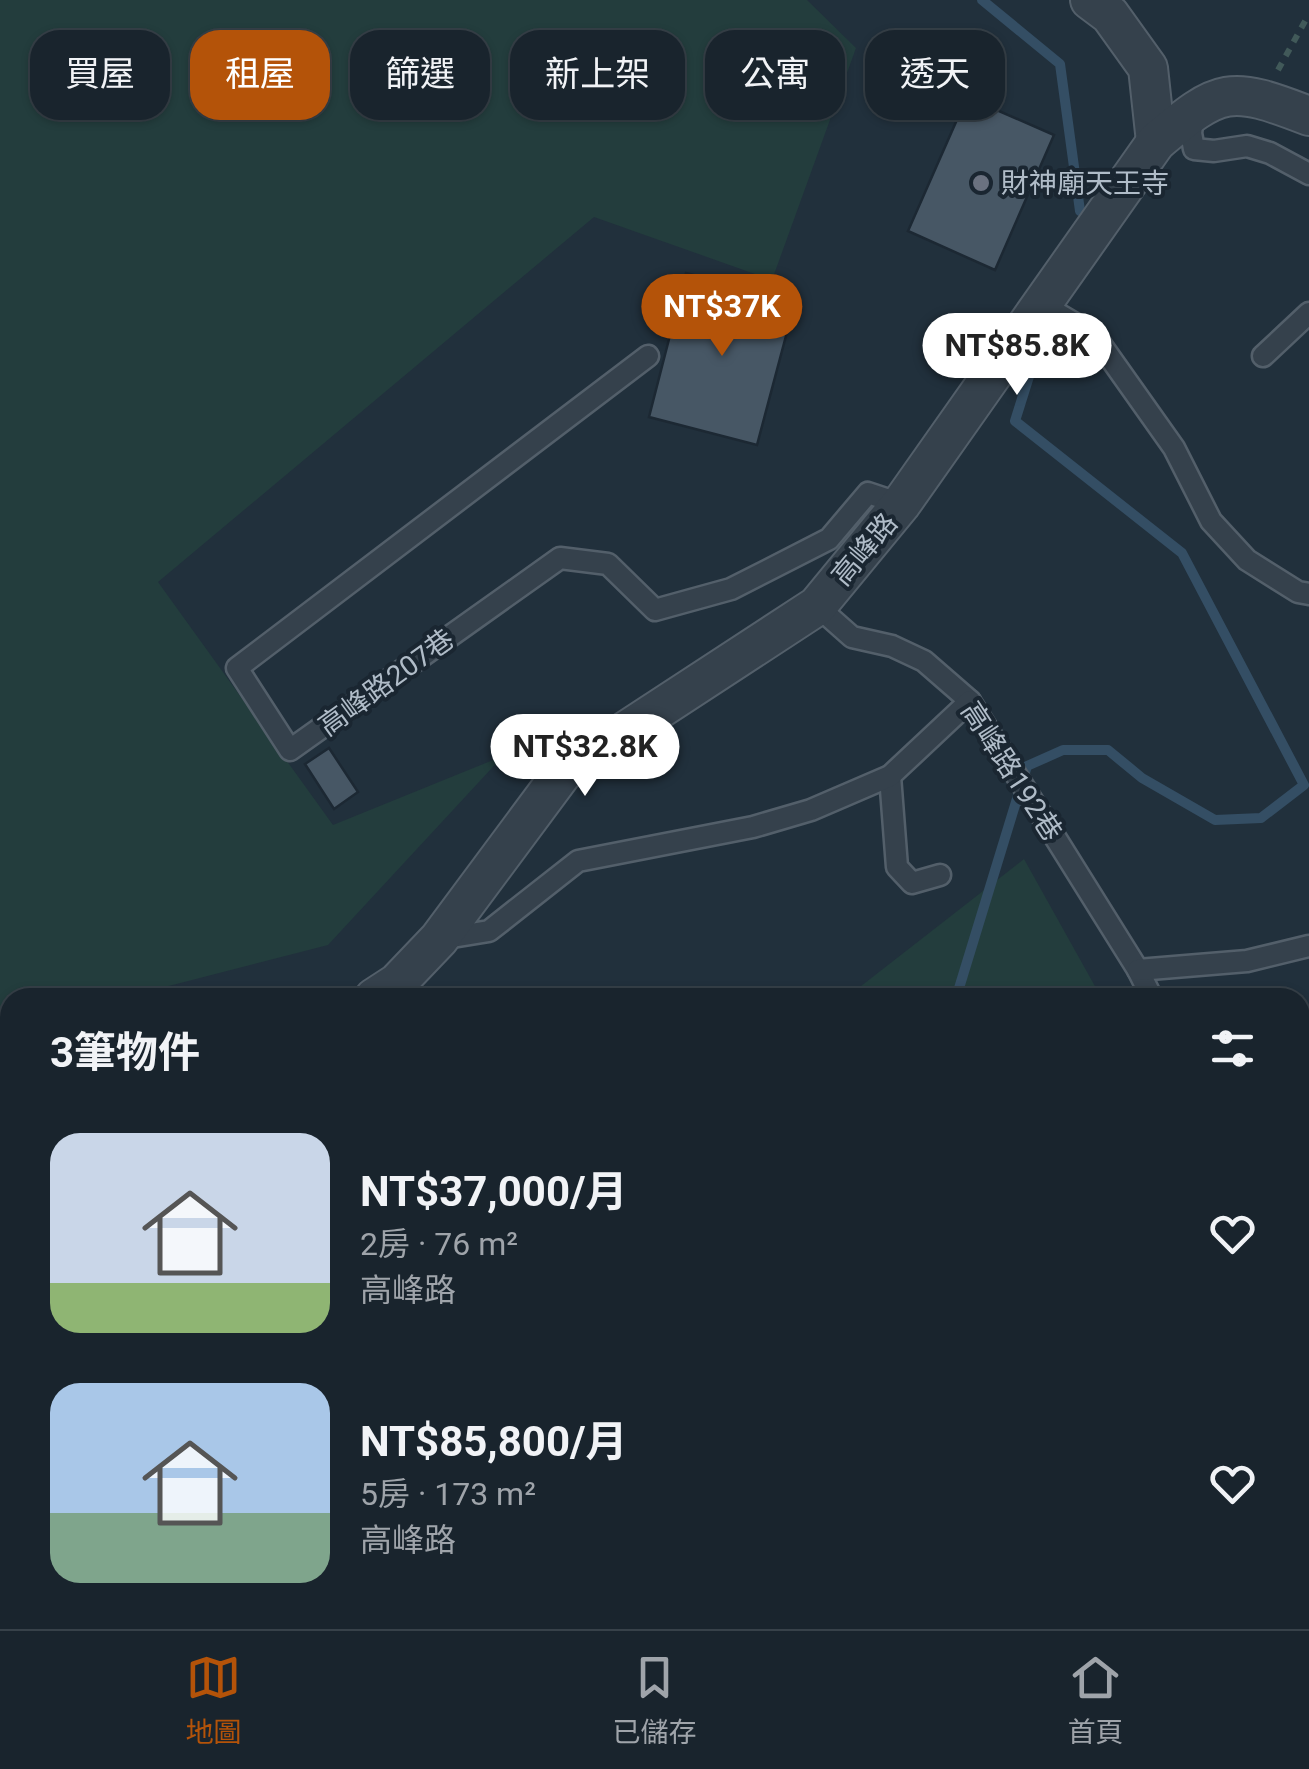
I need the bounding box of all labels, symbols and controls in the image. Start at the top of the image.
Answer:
chip: 買屋 [30,30,170,120]
chip: 租屋 [190,30,330,120]
chip: 篩選 [350,30,490,120]
chip: 新上架 [510,30,685,120]
chip: 公寓 [705,30,845,120]
chip: 透天 [865,30,1005,120]
place label: 財神廟天王寺 [1001,167,1169,200]
marker: 財神廟天王寺 [970,172,992,194]
pin: NT$37K [641,274,803,359]
text: NT$37K [663,287,781,325]
pin: NT$85.8K [914,313,1120,398]
text: NT$85.8K [944,326,1090,364]
street label: 高峰路 [825,507,904,592]
street label: 高峰路207巷 [312,622,460,743]
street label: 高峰路192巷 [954,696,1069,847]
pin: NT$32.8K [482,714,688,799]
text: NT$32.8K [512,727,658,765]
icon: filters [1205,1021,1260,1076]
text: 3筆物件 [50,1028,200,1077]
text: NT$37,000/月 [360,1167,628,1216]
icon: home [130,1173,250,1293]
icon: heart [1205,1206,1260,1261]
text: 2房 · 76 m² [360,1225,518,1263]
text: 高峰路 [360,1271,456,1309]
text: NT$85,800/月 [360,1417,628,1466]
icon: home [130,1423,250,1543]
icon: heart [1205,1456,1260,1511]
text: 5房 · 173 m² [360,1475,536,1513]
text: 高峰路 [360,1521,456,1559]
tab: 地圖 [185,1650,242,1750]
tab: 已儲存 [612,1650,697,1750]
tab: 首頁 [1067,1650,1124,1750]

